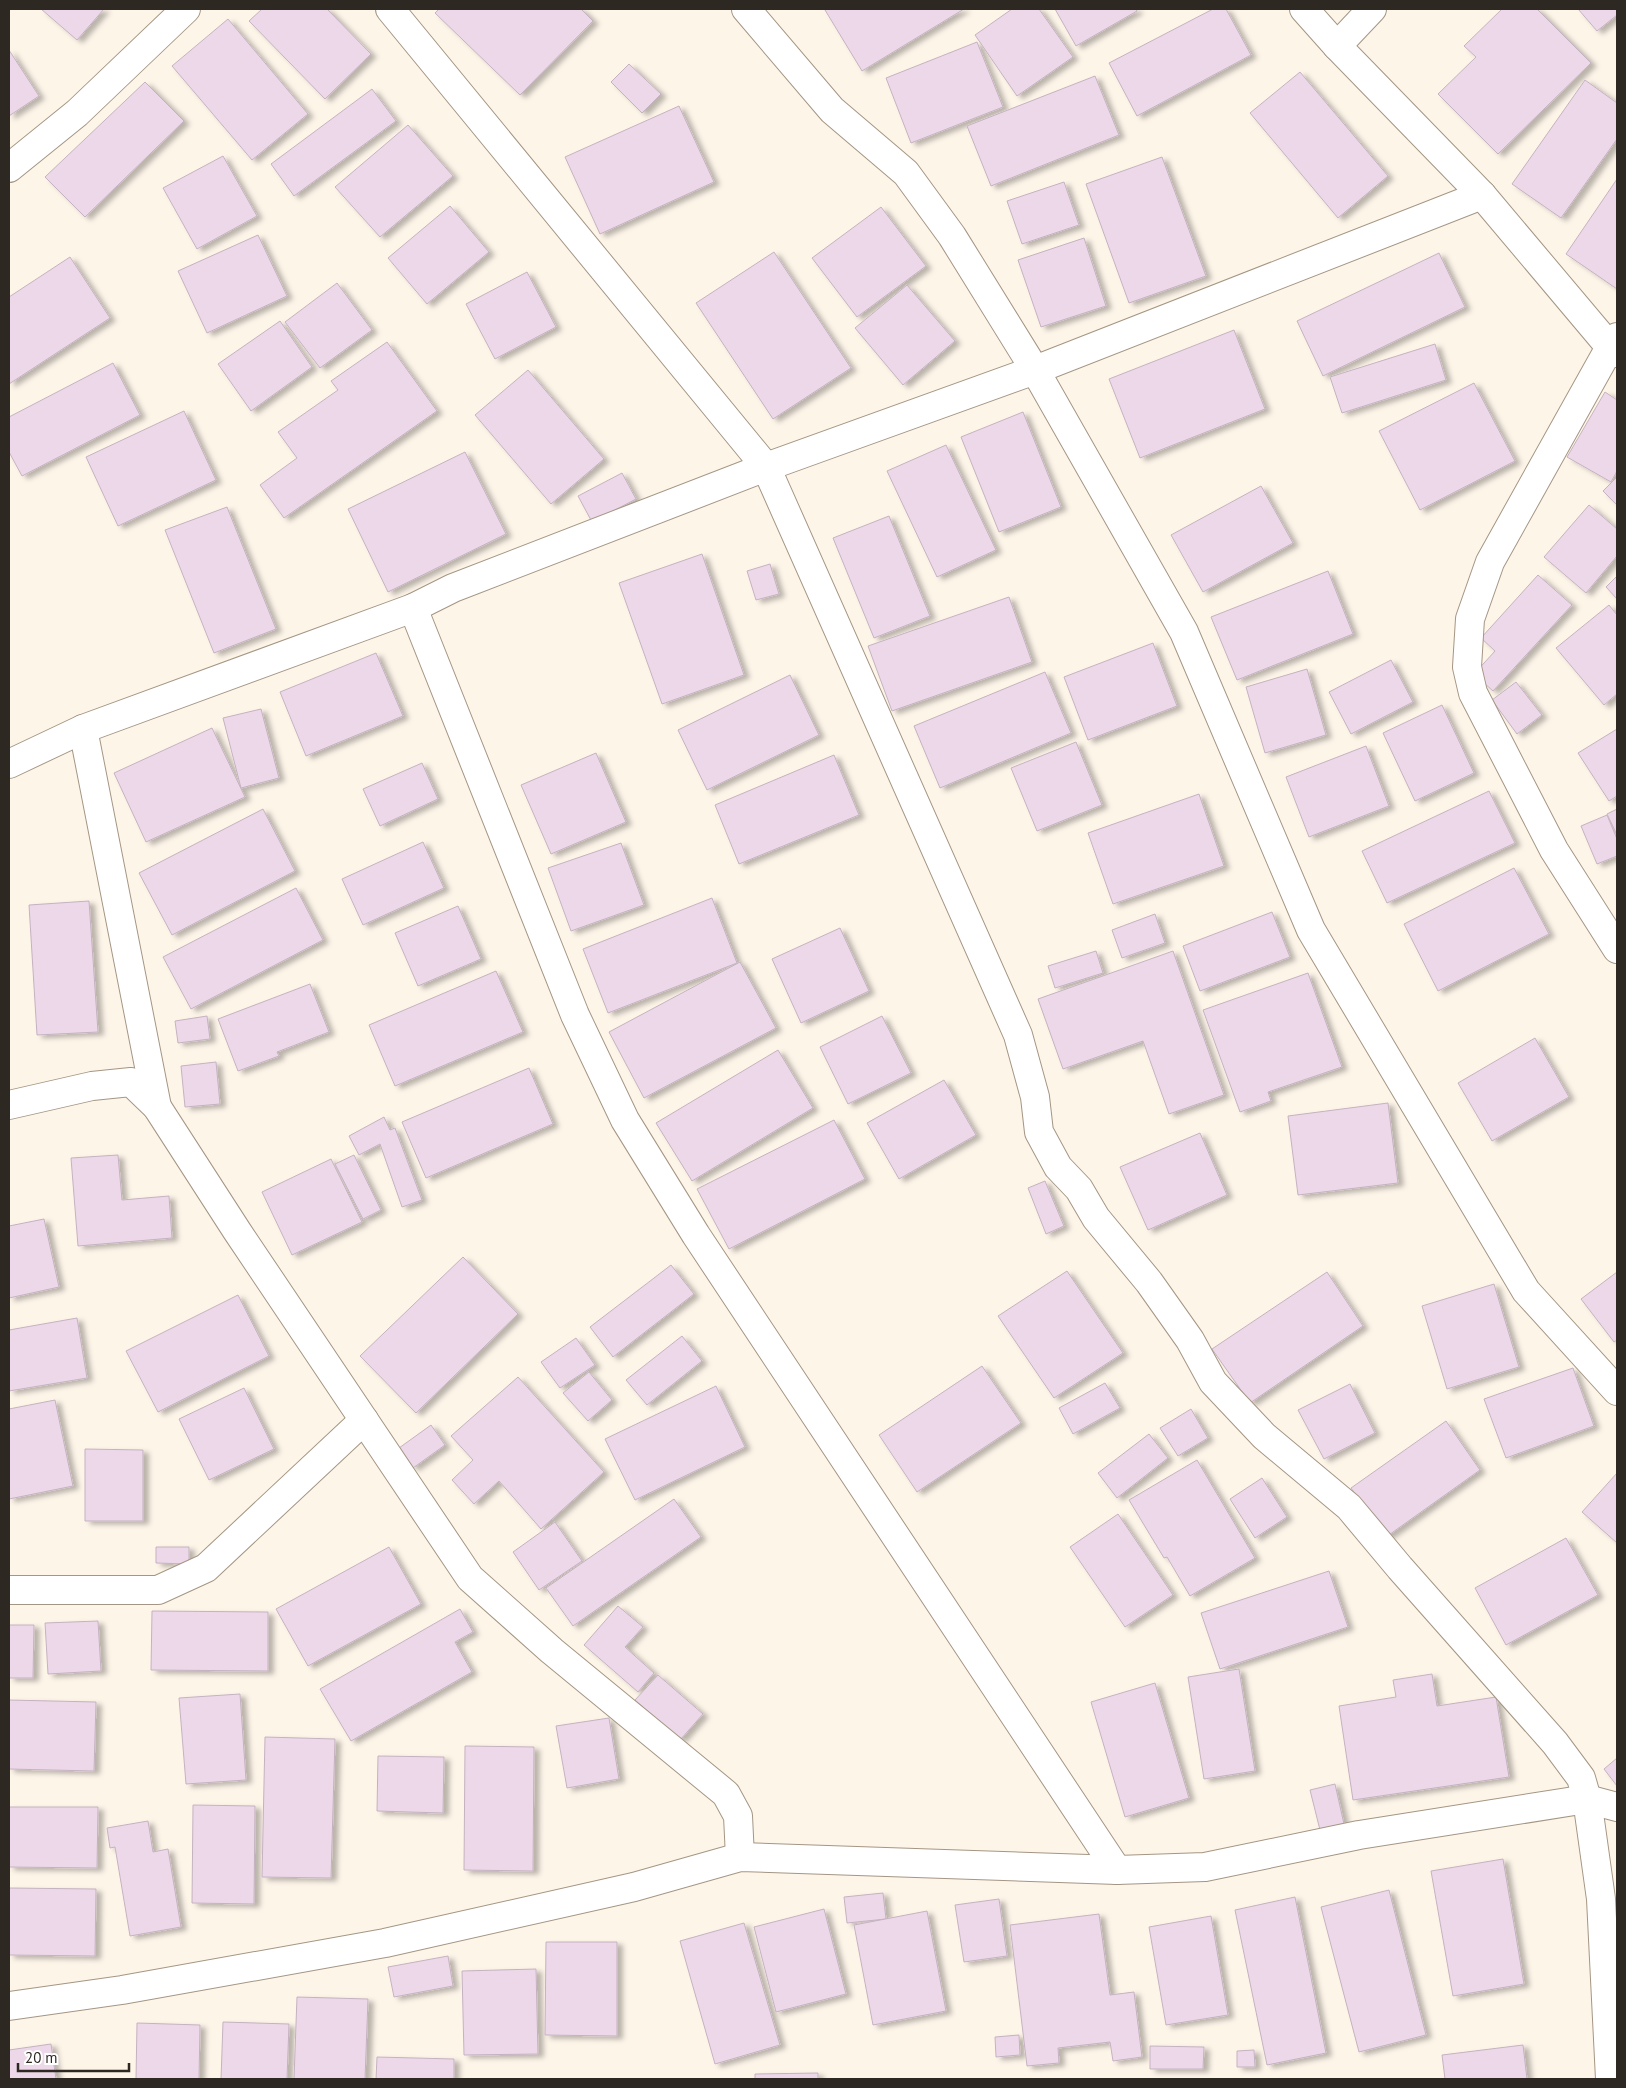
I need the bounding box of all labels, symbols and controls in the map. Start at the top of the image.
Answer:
scale bar [18,2040,129,2072]
text: 20 m [25,2048,58,2067]

